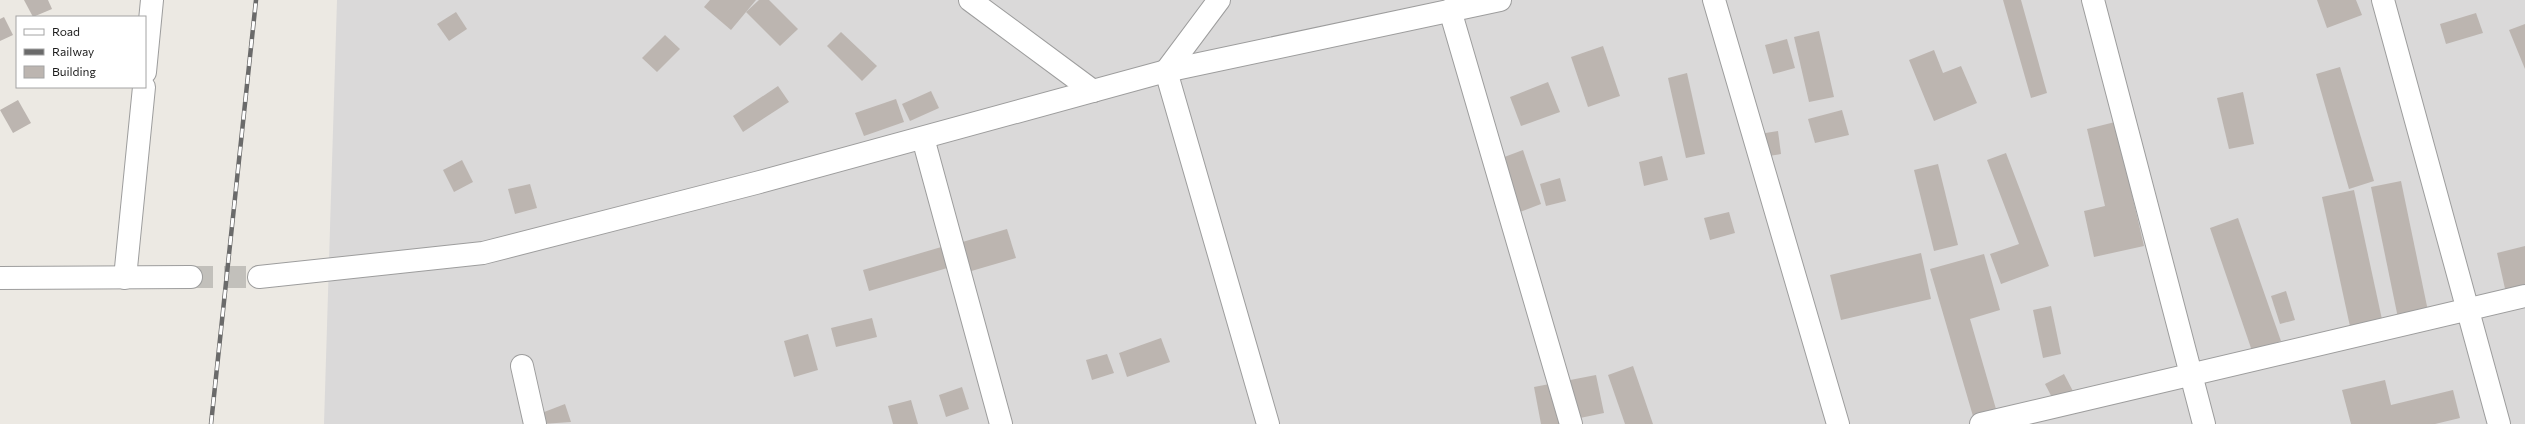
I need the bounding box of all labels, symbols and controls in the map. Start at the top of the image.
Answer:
legend [16,16,146,88]
text: Road [52,24,80,38]
text: Railway [52,44,94,58]
text: Building [52,64,96,78]

